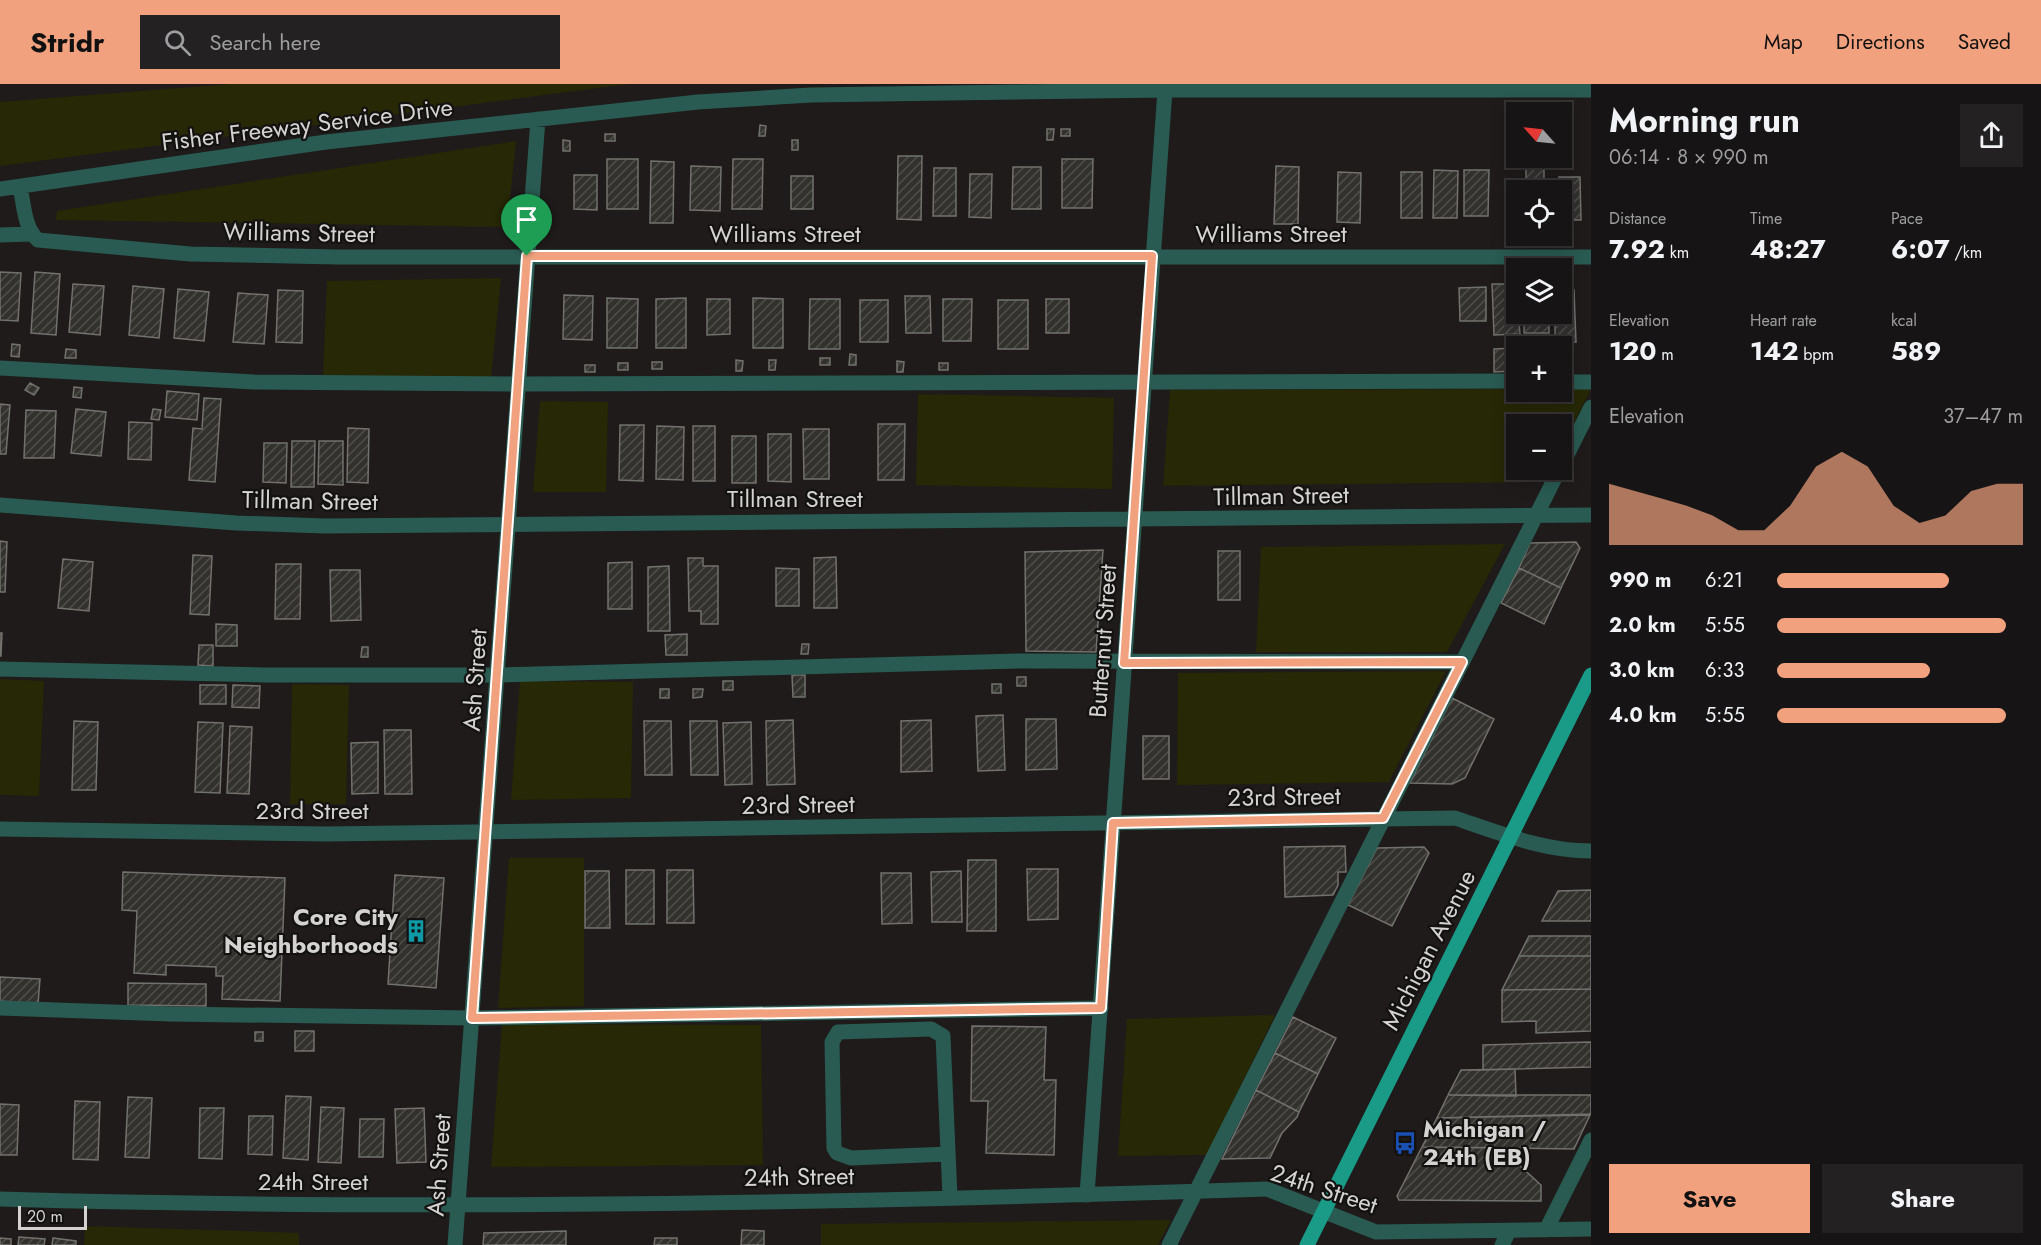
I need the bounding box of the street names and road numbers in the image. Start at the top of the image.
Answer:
street label: Fisher Freeway Service Drive [159,89,455,160]
street label: Williams Street [223,214,375,251]
street label: Williams Street [709,216,861,251]
street label: Williams Street [1195,216,1347,251]
street label: Tillman Street [1213,477,1349,514]
street label: Tillman Street [727,481,863,516]
street label: Tillman Street [242,482,378,519]
street label: Butternut Street [1080,563,1125,719]
street label: Ash Street [453,627,496,732]
street label: 23rd Street [1227,778,1341,815]
street label: 23rd Street [741,786,855,823]
street label: 23rd Street [255,793,369,828]
street label: Michigan Avenue [1373,864,1484,1036]
street label: Ash Street [417,1112,460,1217]
street label: 24th Street [1266,1155,1382,1222]
street label: 24th Street [743,1158,855,1195]
street label: 24th Street [258,1164,368,1199]

